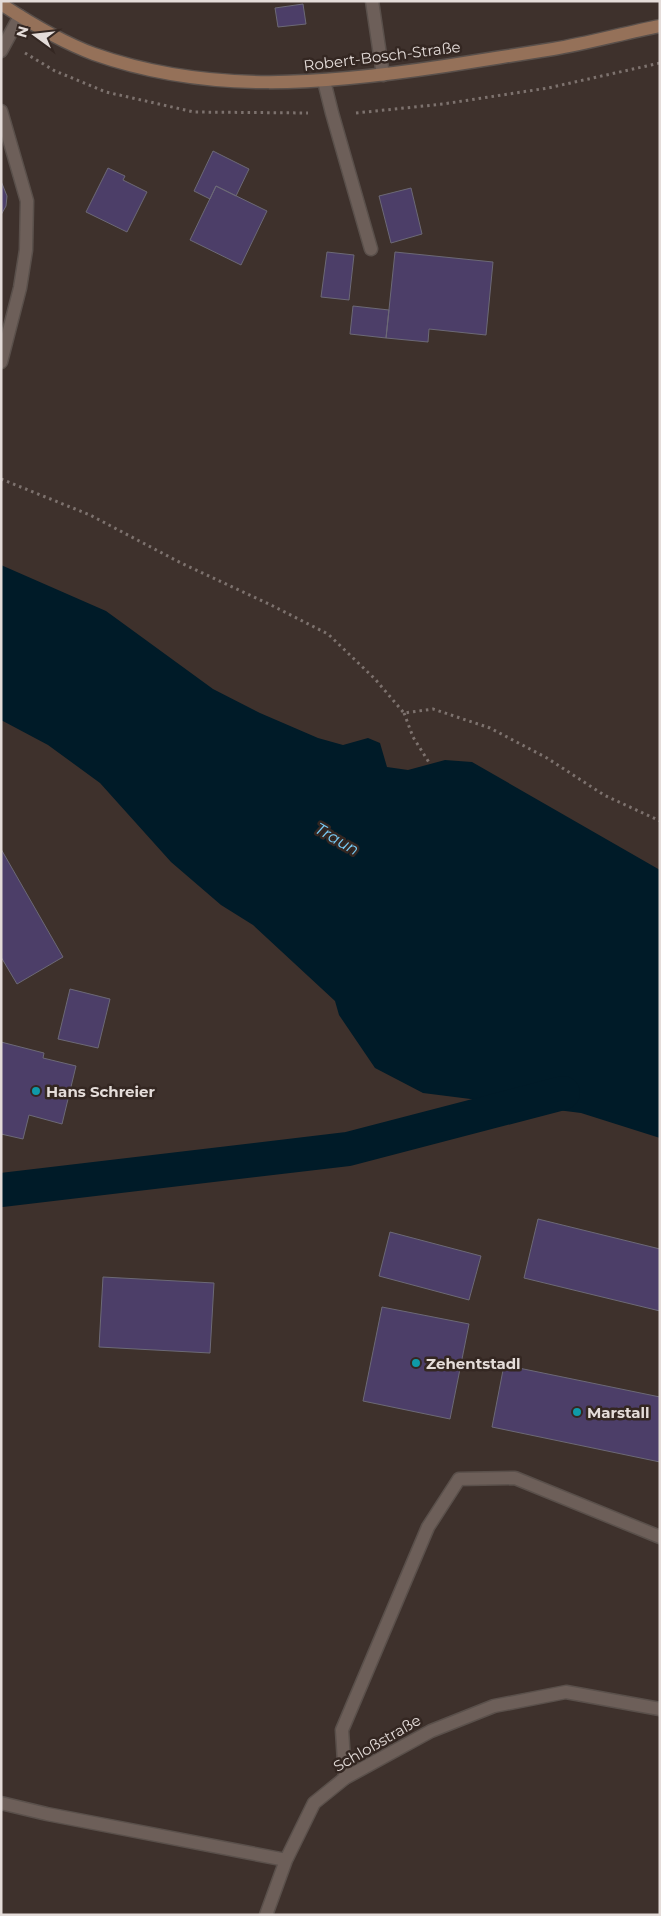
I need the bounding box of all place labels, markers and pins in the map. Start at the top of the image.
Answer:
place label: Hans Schreier [46,1082,155,1101]
marker: Hans Schreier [30,1085,42,1097]
place label: Zehentstadl [426,1354,521,1373]
marker: Zehentstadl [410,1357,422,1369]
place label: Marstall [587,1403,650,1422]
marker: Marstall [571,1406,583,1418]

